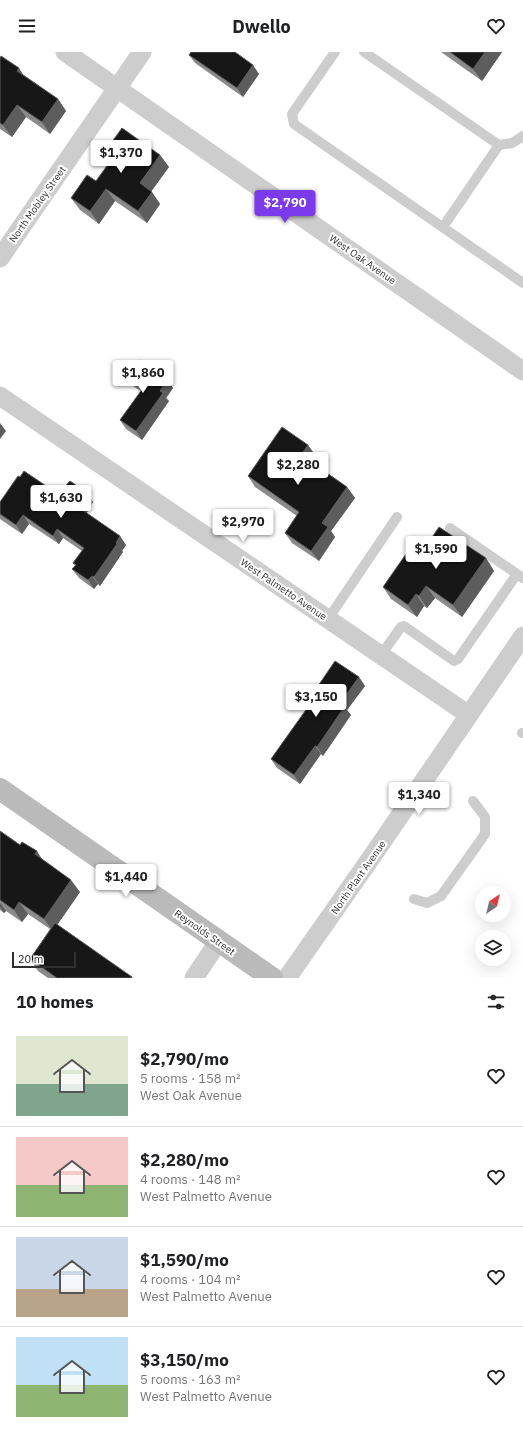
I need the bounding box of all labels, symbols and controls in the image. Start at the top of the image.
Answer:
icon: menu [16,15,38,37]
text: Dwello [232,15,291,38]
icon: heart [485,15,507,37]
pin: $1,370 [88,140,154,174]
text: $1,370 [99,144,143,161]
street label: North Mobley Street [6,163,69,245]
pin: $2,790 [252,190,318,224]
text: $2,790 [263,194,307,211]
street label: West Oak Avenue [327,232,399,287]
pin: $1,860 [110,360,176,394]
text: $1,860 [121,364,165,381]
pin: $2,280 [265,452,331,486]
text: $2,280 [276,456,320,473]
pin: $1,630 [28,485,94,519]
text: $1,630 [39,489,83,506]
pin: $2,970 [210,509,276,543]
text: $2,970 [221,513,265,530]
pin: $1,590 [403,536,469,570]
text: $1,590 [414,540,458,557]
street label: West Palmetto Avenue [238,556,330,623]
pin: $3,150 [283,684,349,718]
text: $3,150 [294,688,338,705]
pin: $1,340 [386,782,452,816]
text: $1,340 [397,786,441,803]
street label: North Plant Avenue [328,838,389,917]
pin: $1,440 [93,864,159,898]
text: $1,440 [104,868,148,885]
north arrow [475,886,511,922]
map controls [475,886,511,966]
street label: Reynolds Street [172,907,238,958]
button: layers [475,930,511,966]
scale bar [12,950,76,969]
text: 20 m [18,952,43,966]
text: 10 homes [16,991,93,1013]
icon: filters [485,991,507,1013]
text: $2,790/mo [140,1048,229,1070]
icon: home [48,1052,96,1100]
icon: heart [485,1065,507,1087]
text: 5 rooms · 158 m² [140,1070,241,1087]
text: West Oak Avenue [140,1087,242,1104]
text: $2,280/mo [140,1149,229,1171]
icon: home [48,1153,96,1201]
icon: heart [485,1166,507,1188]
text: 4 rooms · 148 m² [140,1171,241,1188]
text: West Palmetto Avenue [140,1188,272,1205]
text: $1,590/mo [140,1249,229,1271]
icon: home [48,1253,96,1301]
icon: heart [485,1266,507,1288]
text: 4 rooms · 104 m² [140,1271,241,1288]
text: West Palmetto Avenue [140,1288,272,1305]
text: $3,150/mo [140,1349,229,1371]
icon: home [48,1353,96,1401]
icon: heart [485,1366,507,1388]
text: 5 rooms · 163 m² [140,1371,241,1388]
text: West Palmetto Avenue [140,1388,272,1405]

